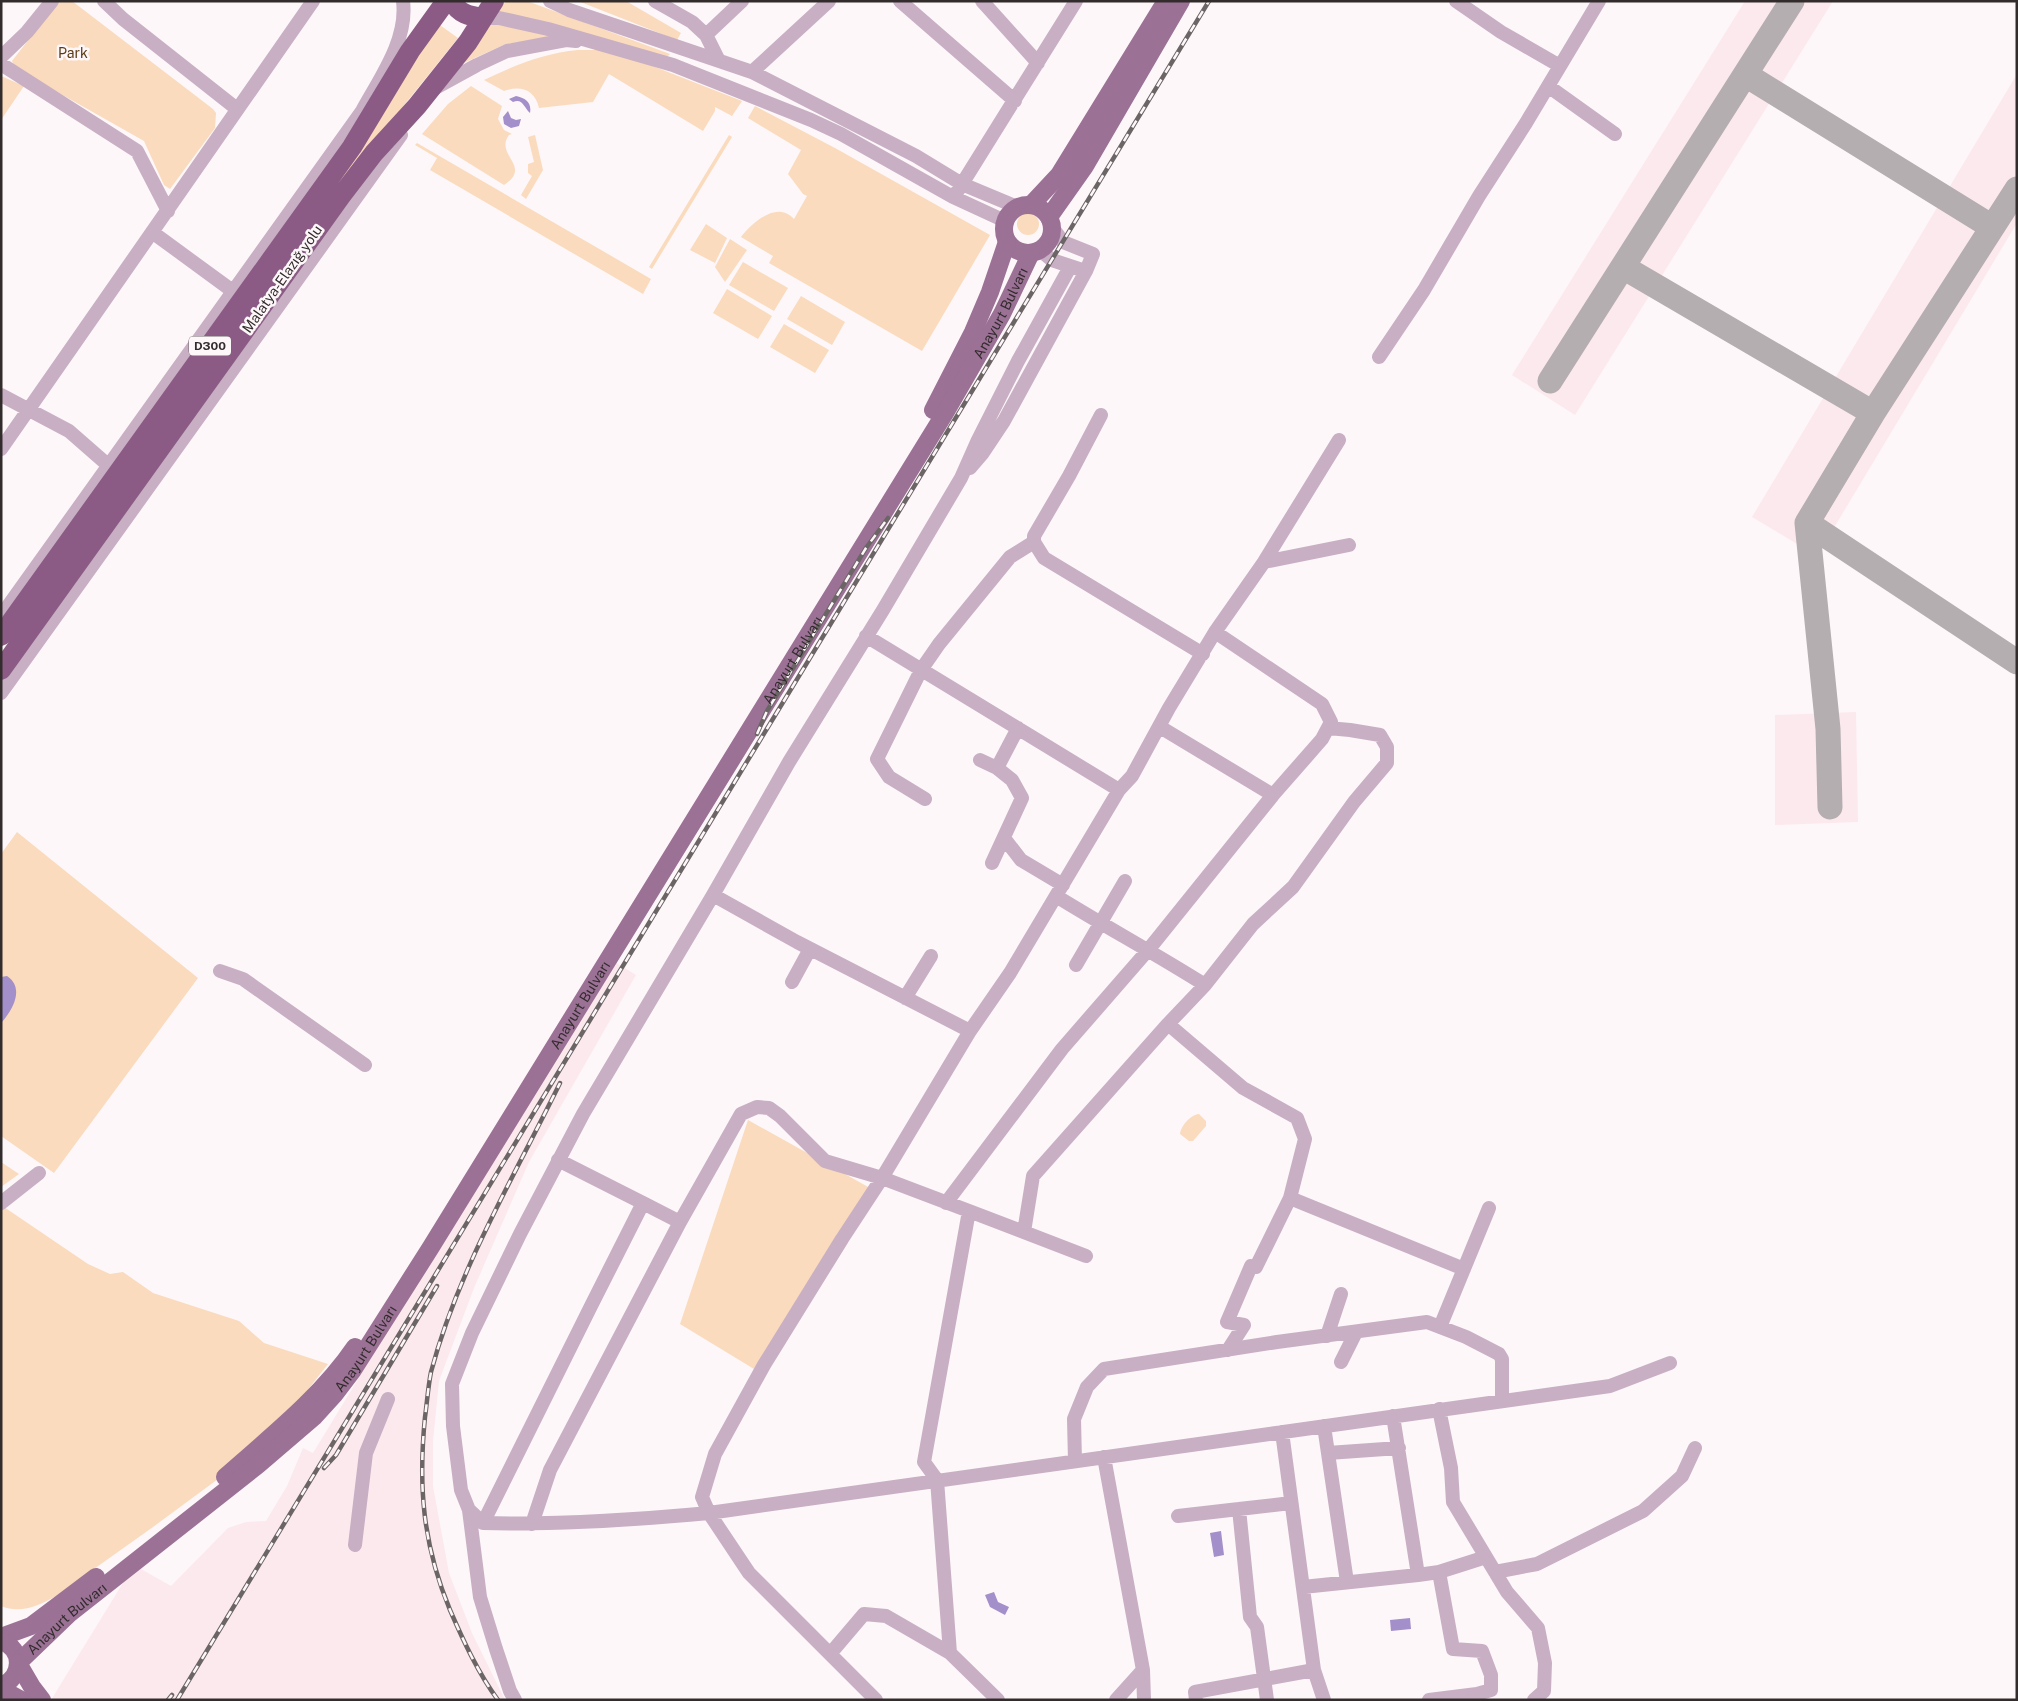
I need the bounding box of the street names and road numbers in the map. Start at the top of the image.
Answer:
street label: Malatya-Elazığ yolu [239,222,325,336]
street label: Anayurt Bulvarı [970,265,1031,361]
road number: D300 [189,336,231,356]
street label: Anayurt Bulvarı [759,613,826,707]
street label: Anayurt Bulvarı [547,958,613,1052]
street label: Anayurt Bulvarı [331,1302,400,1395]
street label: Anayurt Bulvarı [24,1580,110,1658]

